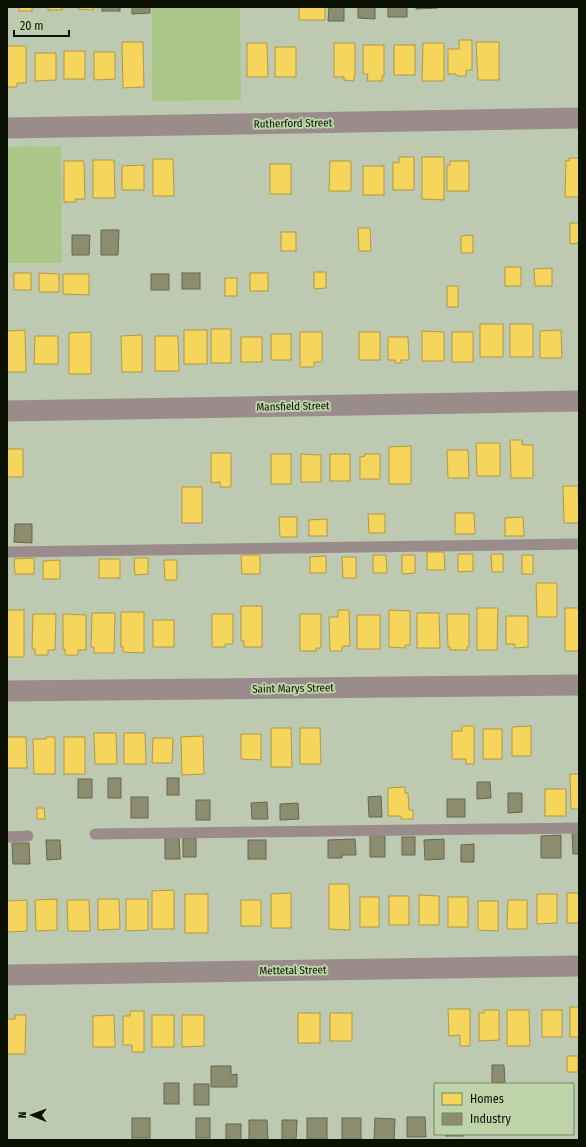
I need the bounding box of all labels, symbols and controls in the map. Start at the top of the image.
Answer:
scale bar [14,12,69,38]
text: 20 m [20,19,44,33]
street label: Rutherford Street [254,116,333,131]
street label: Mansfield Street [256,399,330,414]
street label: Saint Marys Street [252,681,334,696]
street label: Mettetal Street [259,963,327,978]
legend [434,1083,574,1135]
text: Homes [470,1092,504,1106]
north arrow [12,1095,52,1135]
text: N [16,1111,29,1118]
text: Industry [470,1112,511,1126]

